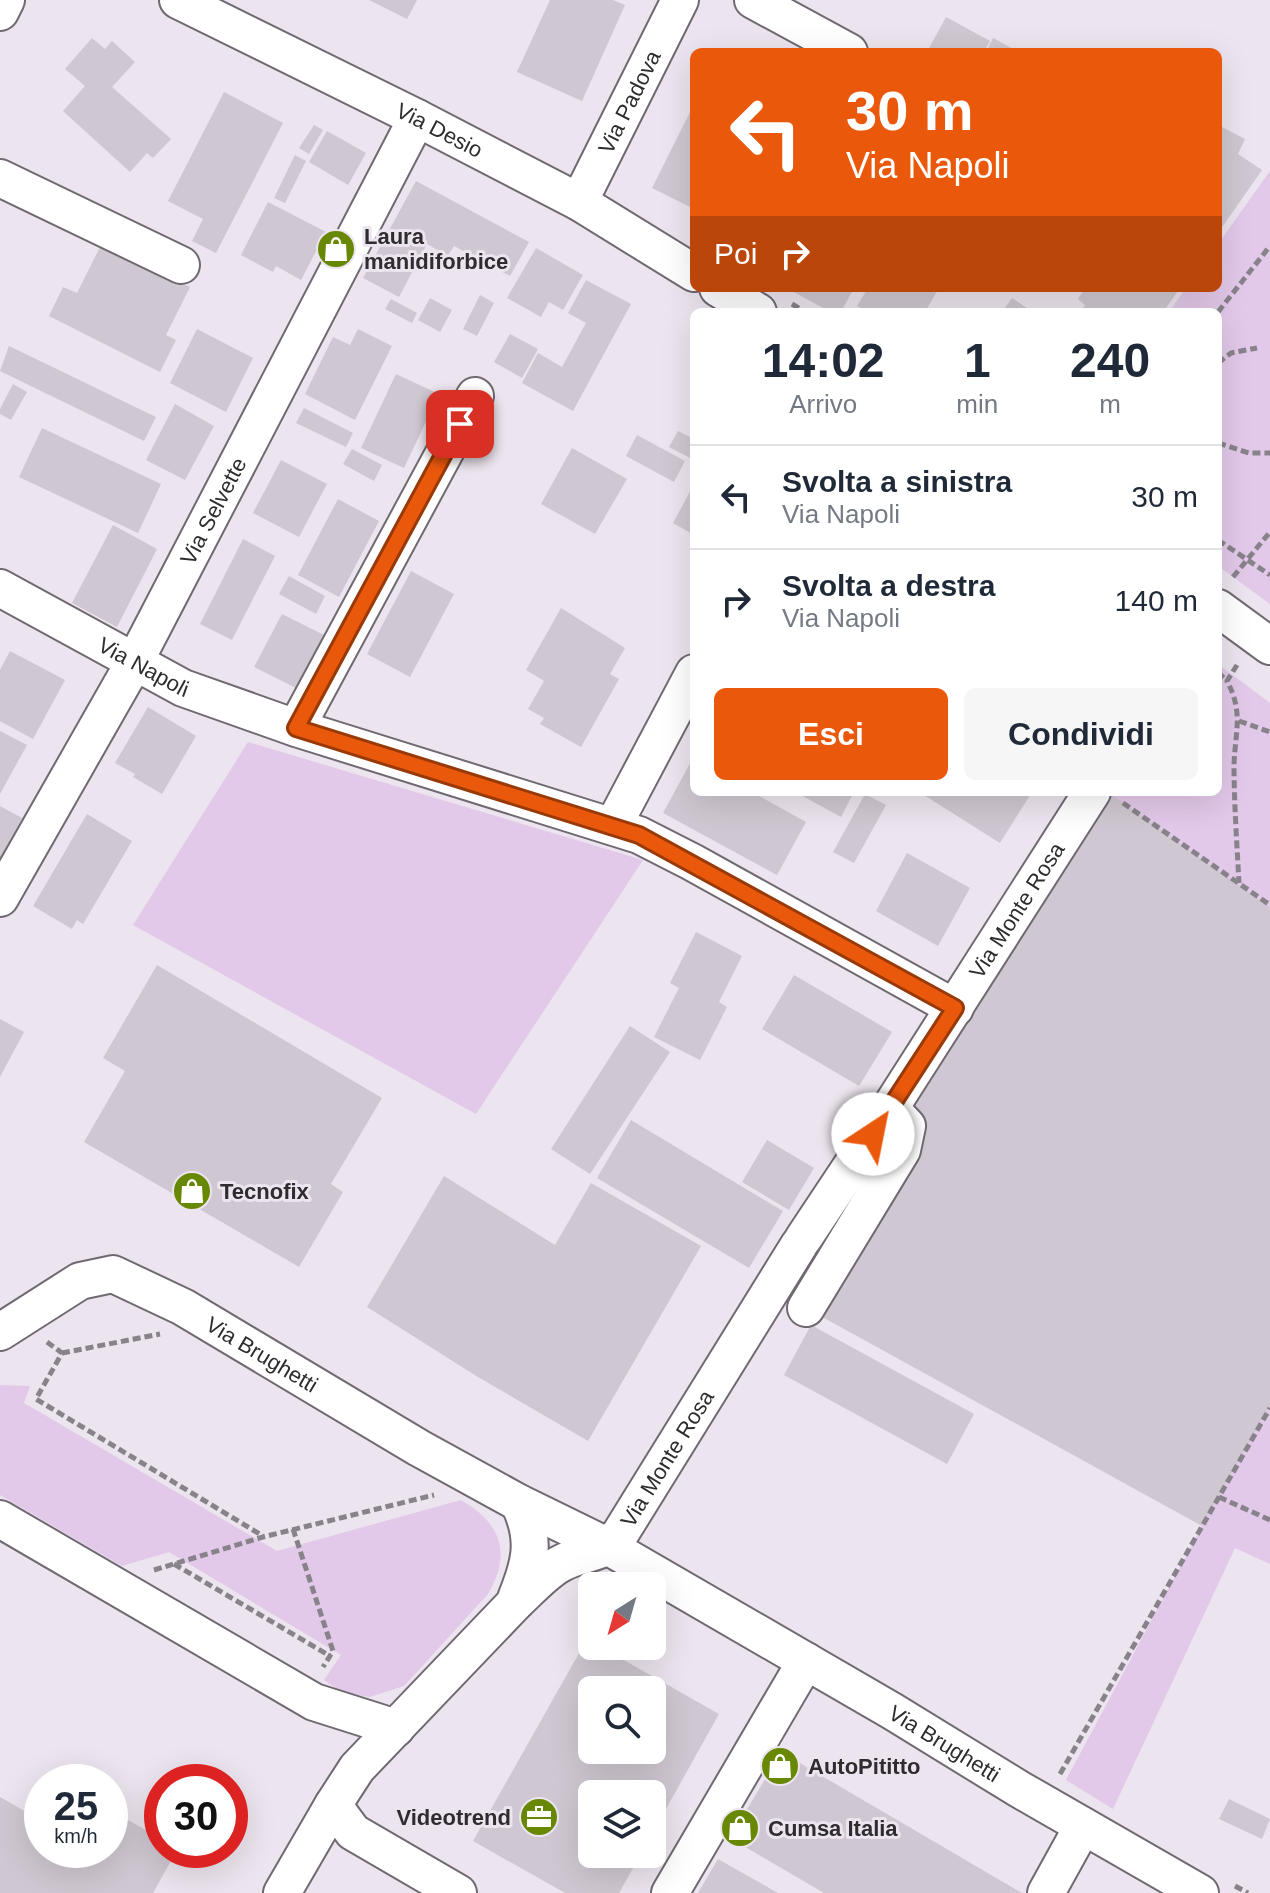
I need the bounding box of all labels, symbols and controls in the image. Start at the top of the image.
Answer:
street label: Via Padova [593,45,666,158]
text: 30 m [846,79,974,142]
icon: left [714,80,818,184]
street label: Via Desio [392,97,487,162]
text: Via Napoli [846,145,1009,186]
place label: Laura manidiforbice [364,224,508,274]
shop icon: Laura manidiforbice [315,228,357,270]
icon: right [773,232,817,276]
text: Poi [714,237,757,270]
text: 14:02 [762,334,885,387]
text: 1 [964,334,991,387]
text: 240 [1070,334,1150,387]
text: Arrivo [789,389,857,419]
text: min [956,389,998,419]
text: m [1099,389,1121,419]
pin [426,390,494,458]
icon: arrive [438,402,482,446]
street label: Via Selvette [175,453,251,569]
text: Svolta a sinistra [782,465,1012,498]
icon: left [714,475,758,519]
text: 30 m [1131,480,1198,513]
text: Via Napoli [782,499,900,529]
text: Svolta a destra [782,569,995,602]
icon: right [714,579,758,623]
text: 140 m [1115,584,1198,617]
text: Via Napoli [782,603,900,633]
street label: Via Napoli [94,632,192,702]
button: Esci [714,688,948,780]
button: Condividi [964,688,1198,780]
street label: Via Monte Rosa [964,837,1069,983]
position arrow [831,1092,915,1176]
shop icon: Tecnofix [171,1170,213,1212]
place label: Tecnofix [220,1179,310,1204]
street label: Via Brughetti [202,1311,322,1397]
street label: Via Monte Rosa [615,1385,719,1531]
north arrow [578,1572,666,1660]
map controls [578,1572,666,1868]
button: search [578,1676,666,1764]
street label: Via Brughetti [884,1700,1005,1787]
shop icon: AutoPititto [759,1745,801,1787]
place label: AutoPititto [808,1754,920,1779]
speed limit sign: 30 [144,1764,248,1868]
button: layers [578,1780,666,1868]
text: 25 [54,1784,98,1828]
office icon: Videotrend [518,1796,560,1838]
place label: Videotrend [396,1805,511,1830]
shop icon: Cumsa Italia [719,1807,761,1849]
place label: Cumsa Italia [768,1816,898,1841]
text: km/h [54,1825,98,1847]

